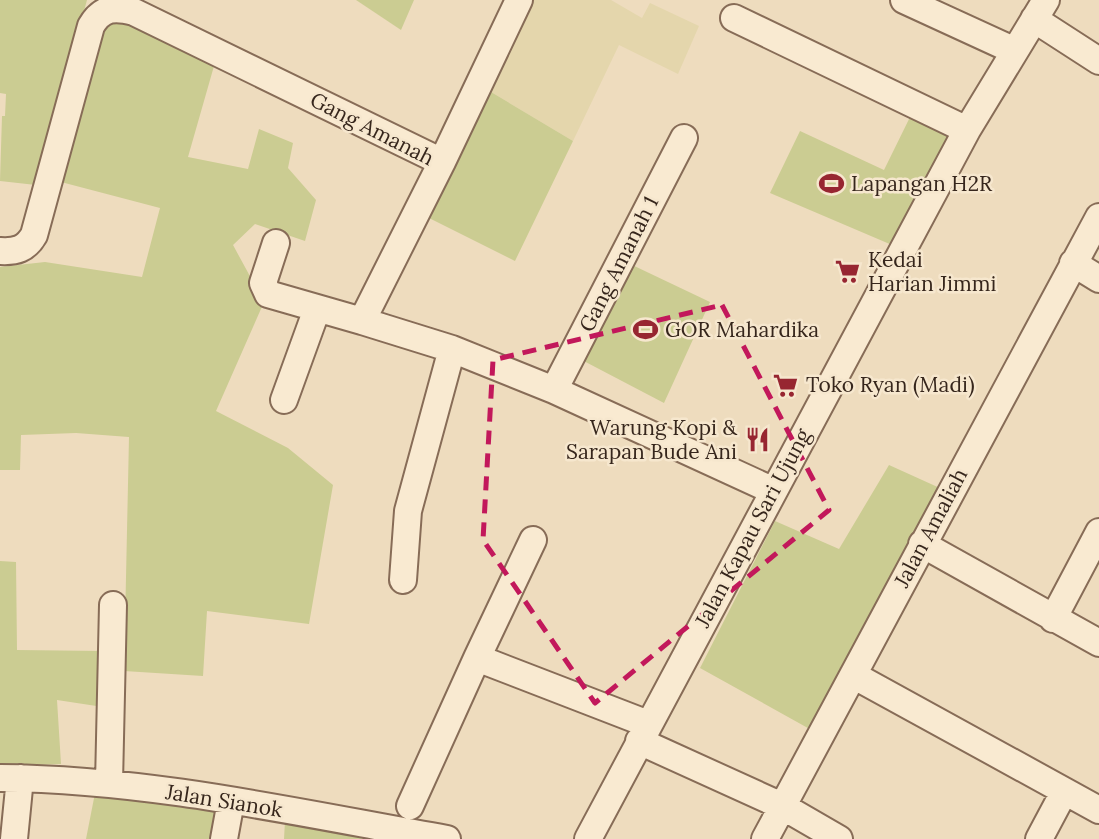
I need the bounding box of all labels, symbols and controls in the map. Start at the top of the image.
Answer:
street label: Gang Amanah [306,86,439,171]
sports icon: Lapangan H2R [817,170,845,198]
place label: Lapangan H2R [851,170,993,197]
street label: Gang Amanah 1 [573,191,664,336]
place label: Kedai Harian Jimmi [868,246,996,297]
supermarket icon: Kedai Harian Jimmi [834,258,862,286]
sports icon: GOR Mahardika [631,316,659,344]
place label: GOR Mahardika [665,316,819,343]
supermarket icon: Toko Ryan (Madi) [772,371,800,399]
place label: Toko Ryan (Madi) [806,371,975,398]
place label: Warung Kopi & Sarapan Bude Ani [566,414,737,465]
street label: Jalan Kapau Sari Ujung [688,423,817,633]
restaurant icon: Warung Kopi & Sarapan Bude Ani [743,426,771,454]
street label: Jalan Amaliah [887,464,973,593]
street label: Jalan Sianok [163,778,285,823]

